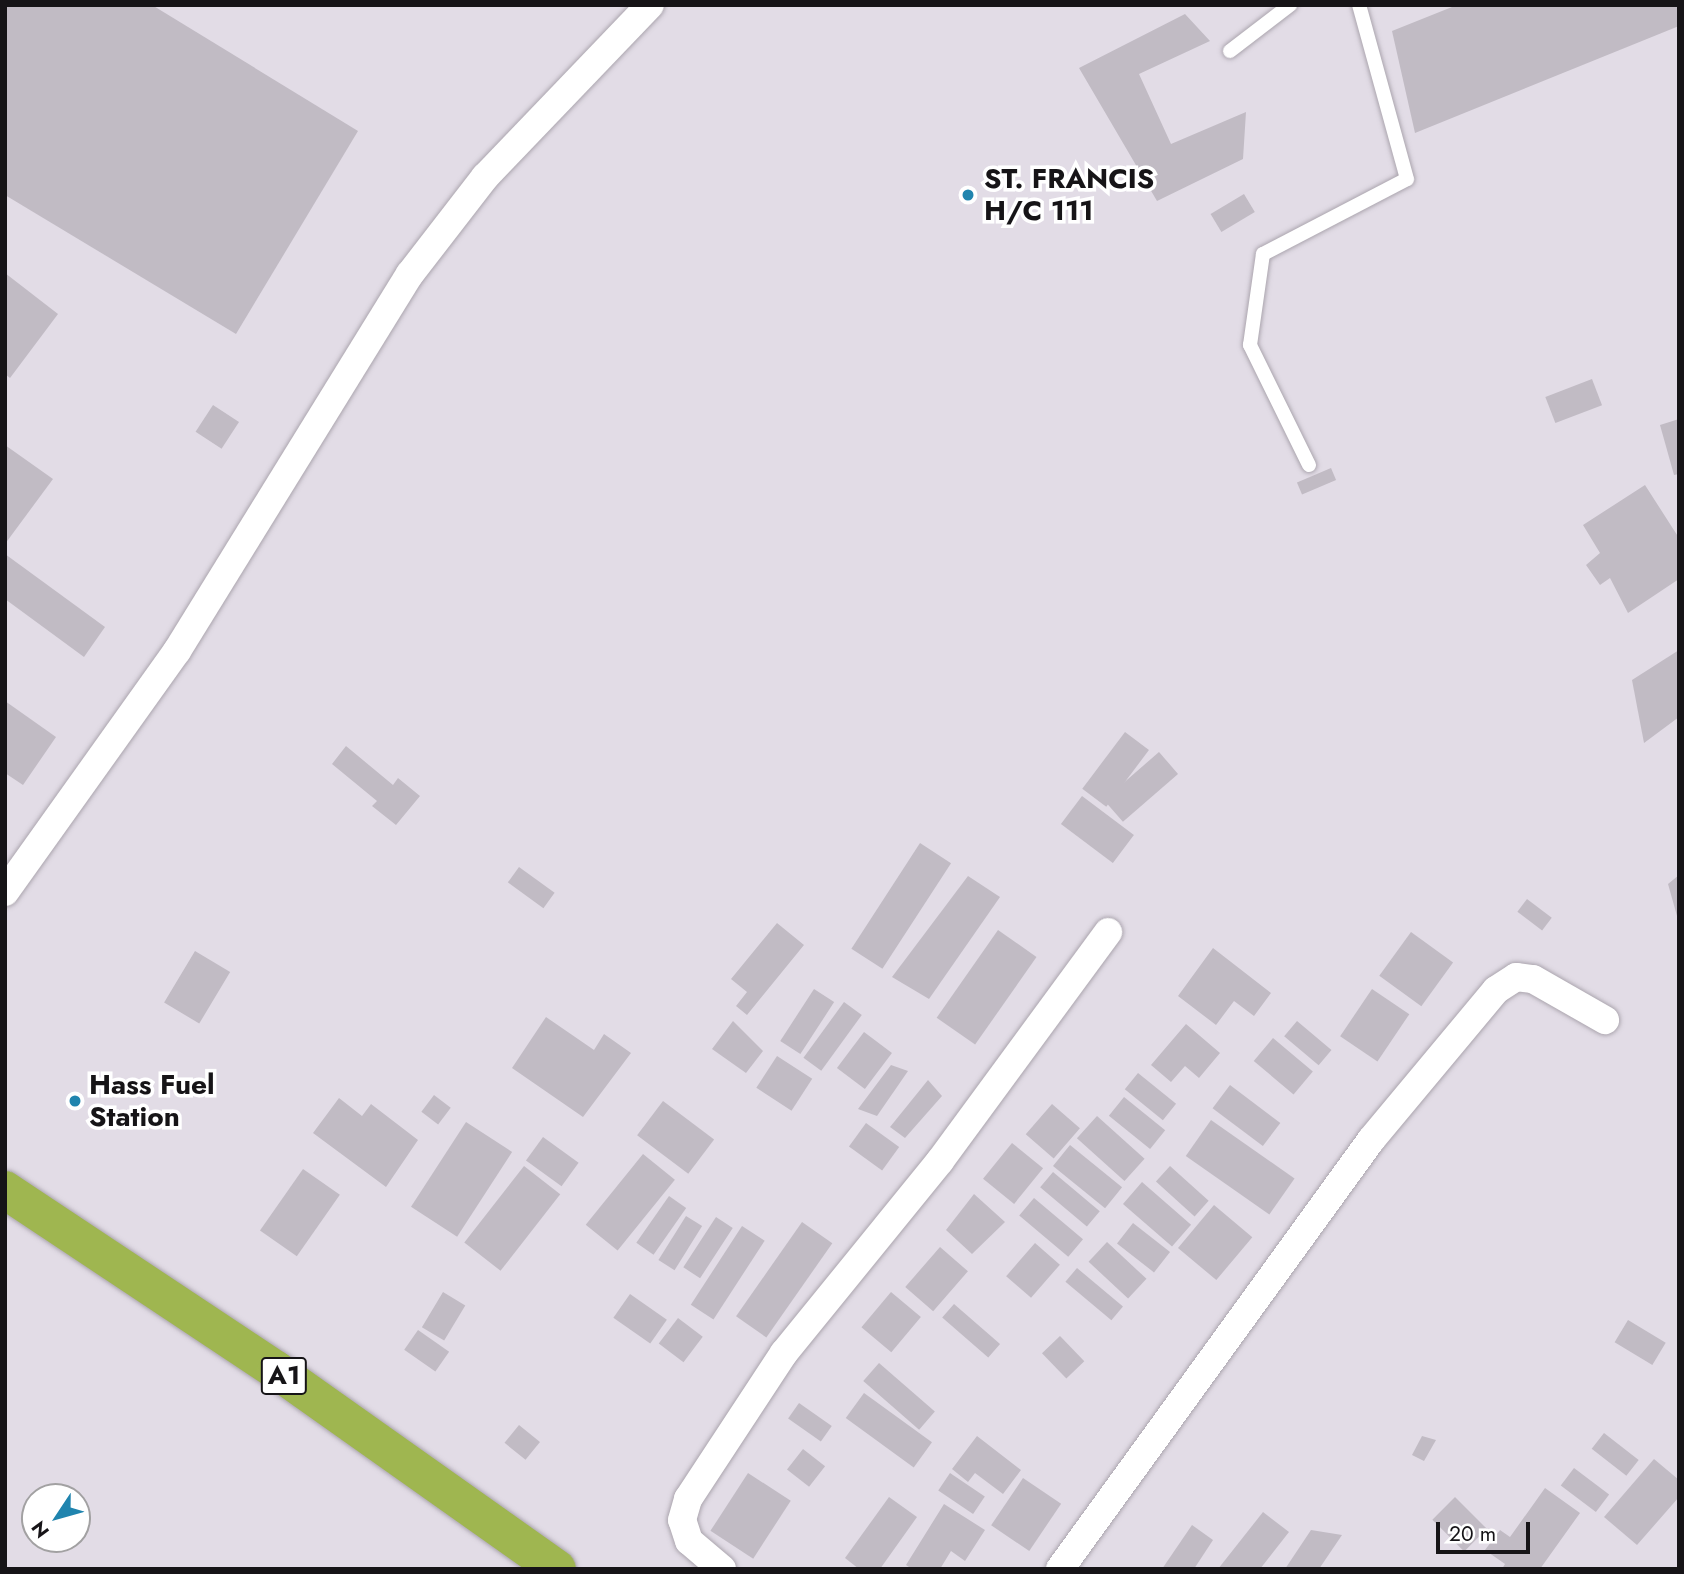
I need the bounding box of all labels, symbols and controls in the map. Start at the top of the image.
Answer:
place label: ST. FRANCIS H/C 111 [984,162,1154,228]
marker: ST. FRANCIS H/C 111 [958,185,978,205]
place label: Hass Fuel Station [89,1068,215,1134]
marker: Hass Fuel Station [67,1093,83,1109]
road number: A1 [260,1354,308,1399]
north arrow [21,1483,91,1553]
scale bar [1439,1508,1534,1552]
text: N [25,1515,56,1544]
text: 20 m [1449,1519,1496,1549]

